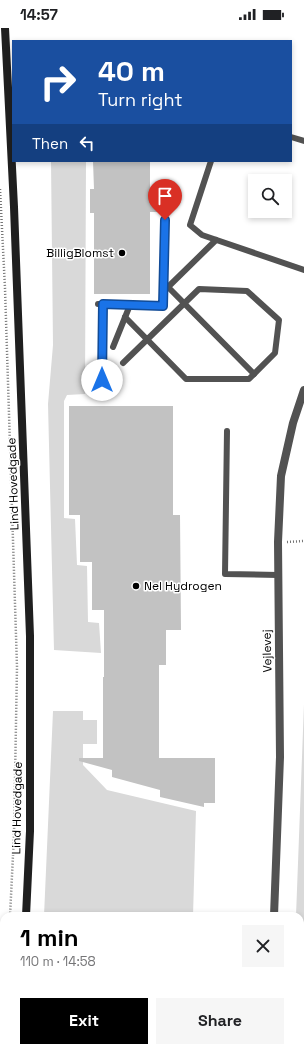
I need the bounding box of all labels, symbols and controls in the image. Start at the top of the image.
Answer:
text: 14:57 [20,5,58,24]
text: 40 m [98,53,165,89]
icon: right [32,56,84,108]
text: Turn right [98,88,182,111]
icon: left [76,132,98,154]
text: Then [32,134,68,153]
map controls [248,174,292,218]
button: search [248,174,292,218]
pin [148,179,182,220]
icon: arrive [154,185,176,207]
place label: BilligBlomst [46,245,114,261]
marker: BilligBlomst [117,248,127,258]
position arrow [81,359,123,401]
street label: Lind Hovedgade [3,437,23,531]
place label: Nel Hydrogen [144,578,222,594]
marker: Nel Hydrogen [131,581,141,591]
street label: Vejlevej [259,629,275,673]
street label: Lind Hovedgade [8,761,26,855]
text: 1 min [20,922,79,953]
button: close [242,925,284,967]
text: 110 m · 14:58 [20,953,96,970]
button: Exit [20,998,148,1044]
button: Share [156,998,284,1044]

